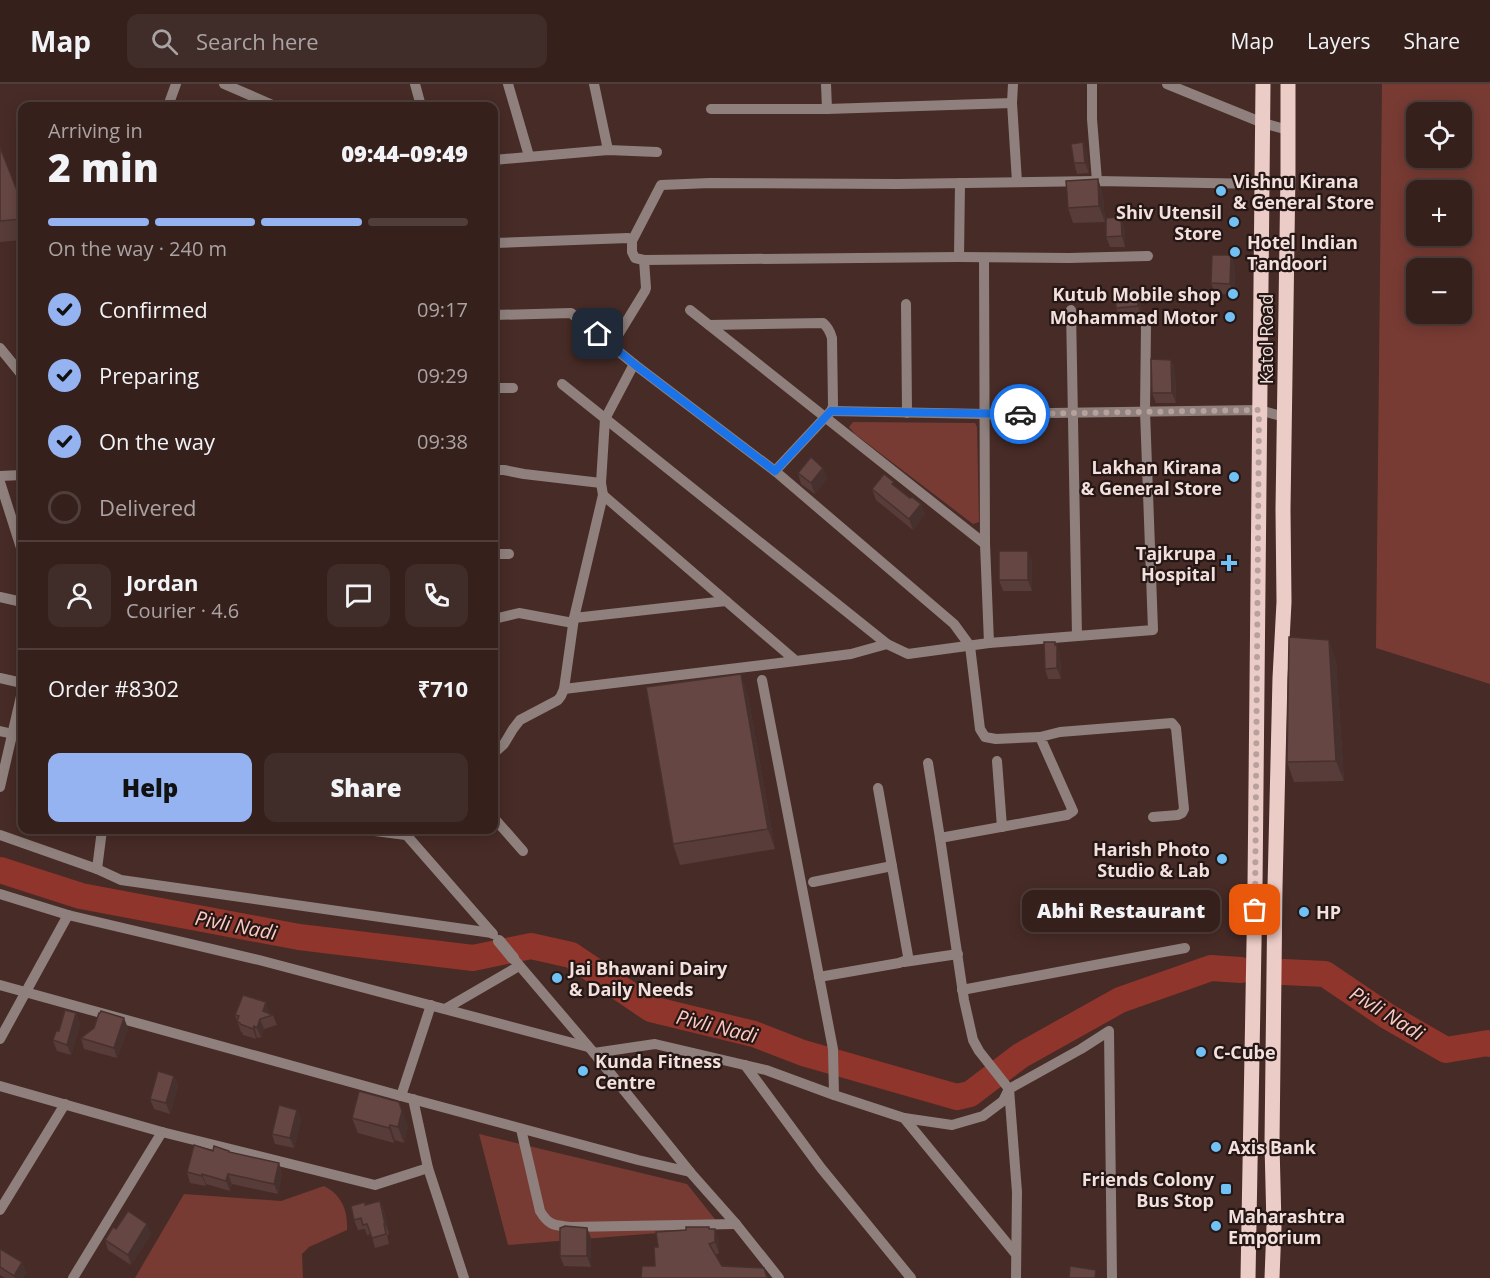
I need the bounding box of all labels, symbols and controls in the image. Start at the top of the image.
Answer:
search box [127,14,547,68]
text: Map [30,22,91,60]
icon: search [148,25,181,58]
text: Search here [196,26,319,56]
text: Map [1231,27,1274,55]
text: Layers [1307,27,1371,55]
text: Share [1404,27,1460,55]
map controls [1406,102,1472,324]
button: locate [1406,102,1472,168]
text: Arriving in [48,117,143,144]
text: 09:44–09:49 [341,138,468,168]
text: 2 min [48,140,159,193]
place label: Vishnu Kirana & General Store [1233,169,1374,214]
button: + [1406,180,1472,246]
marker: Vishnu Kirana & General Store [1214,184,1228,198]
place label: Shiv Utensil Store [1116,200,1222,245]
marker: Shiv Utensil Store [1227,215,1241,229]
place label: Hotel Indian Tandoori [1247,230,1358,275]
text: On the way · 240 m [48,235,227,262]
marker: Hotel Indian Tandoori [1228,245,1242,259]
button: − [1406,258,1472,324]
place label: Kutub Mobile shop [1052,282,1221,306]
marker: Kutub Mobile shop [1226,287,1240,301]
icon: check [48,293,81,326]
text: Confirmed [99,294,208,324]
street label: Katol Road [1254,294,1278,384]
text: 09:17 [417,296,468,323]
place label: Mohammad Motor [1050,305,1218,329]
pin [572,308,623,359]
marker: Mohammad Motor [1223,310,1237,324]
icon: home [581,317,614,350]
icon: check [48,359,81,392]
text: Preparing [99,360,199,390]
text: 09:29 [417,362,468,389]
courier [990,384,1050,444]
icon: car [1004,398,1037,431]
icon: check [48,425,81,458]
text: On the way [99,426,215,456]
text: 09:38 [417,428,468,455]
place label: Lakhan Kirana & General Store [1081,455,1222,500]
marker: Lakhan Kirana & General Store [1227,470,1241,484]
text: Delivered [99,492,197,522]
place label: Tajkrupa Hospital [1136,541,1216,586]
marker: Tajkrupa Hospital [1220,554,1238,572]
button: person [48,564,111,627]
button: chat [327,564,390,627]
button: phone [405,564,468,627]
text: Jordan [126,567,199,597]
text: Courier · 4.6 [126,597,239,624]
text: Order #8302 [48,673,179,703]
text: ₹710 [418,673,468,703]
button: Help [48,753,252,822]
button: Share [264,753,468,822]
place label: Harish Photo Studio & Lab [1093,837,1210,882]
marker: Harish Photo Studio & Lab [1215,852,1229,866]
pin [1229,884,1280,935]
callout: Abhi Restaurant [1021,889,1219,931]
icon: bag [1238,893,1271,926]
text: Abhi Restaurant [1037,897,1205,924]
place label: HP [1316,900,1341,924]
water label: Pivli Nadi [193,904,280,946]
marker: HP [1297,905,1311,919]
place label: Jai Bhawani Dairy & Daily Needs [567,956,728,1001]
marker: Jai Bhawani Dairy & Daily Needs [550,971,564,985]
water label: Pivli Nadi [1345,980,1430,1047]
water label: Pivli Nadi [674,1003,761,1049]
place label: C-Cube [1213,1040,1276,1064]
marker: C-Cube [1194,1045,1208,1059]
place label: Kunda Fitness Centre [595,1049,721,1094]
marker: Kunda Fitness Centre [576,1064,590,1078]
place label: Axis Bank [1228,1135,1317,1159]
marker: Axis Bank [1209,1140,1223,1154]
place label: Friends Colony Bus Stop [1082,1167,1215,1212]
marker: Friends Colony Bus Stop [1219,1182,1233,1196]
place label: Maharashtra Emporium [1228,1204,1345,1249]
marker: Maharashtra Emporium [1209,1219,1223,1233]

